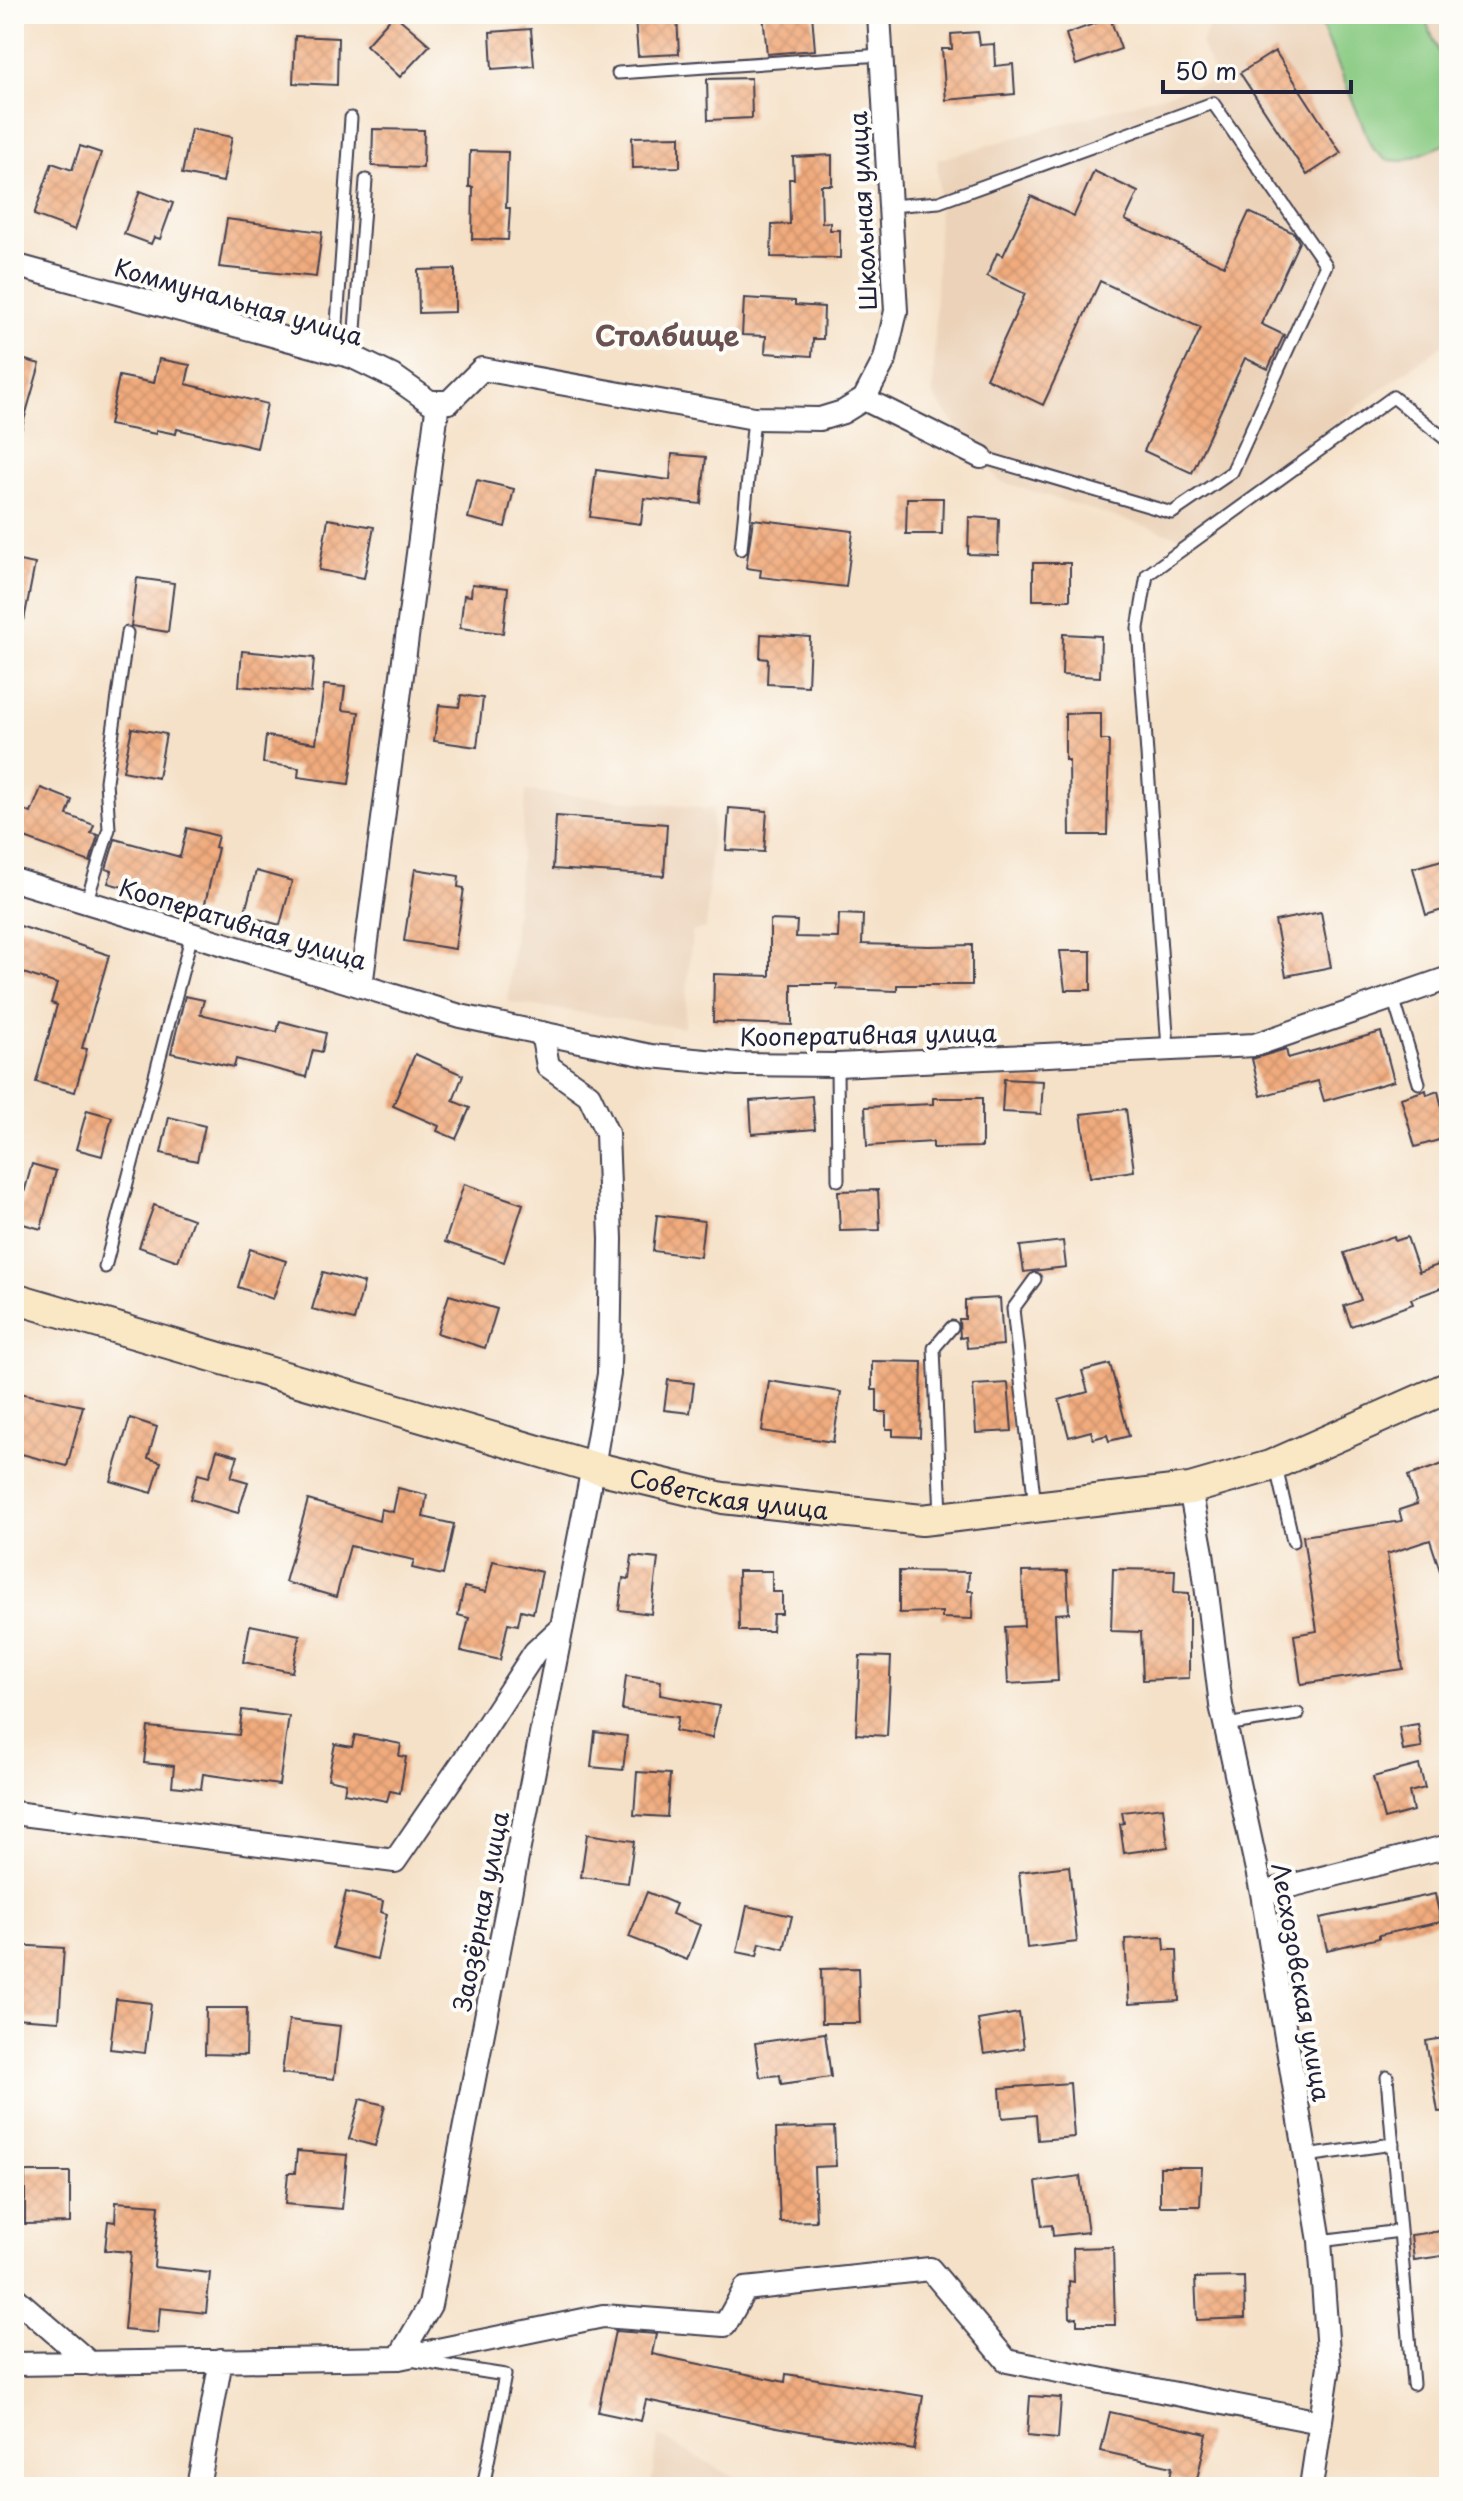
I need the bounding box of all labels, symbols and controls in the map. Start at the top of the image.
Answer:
scale bar [1163,44,1351,94]
text: 50 m [1175,52,1237,88]
street label: Школьная улица [839,111,885,311]
street label: Коммунальная улица [111,248,367,354]
district label: Столбище [595,313,740,356]
street label: Кооперативная улица [115,868,371,978]
street label: Кооперативная улица [739,1014,997,1054]
street label: Советская улица [626,1458,830,1528]
street label: Заозёрная улица [443,1808,517,2014]
street label: Лесхозовская улица [1263,1860,1341,2104]

